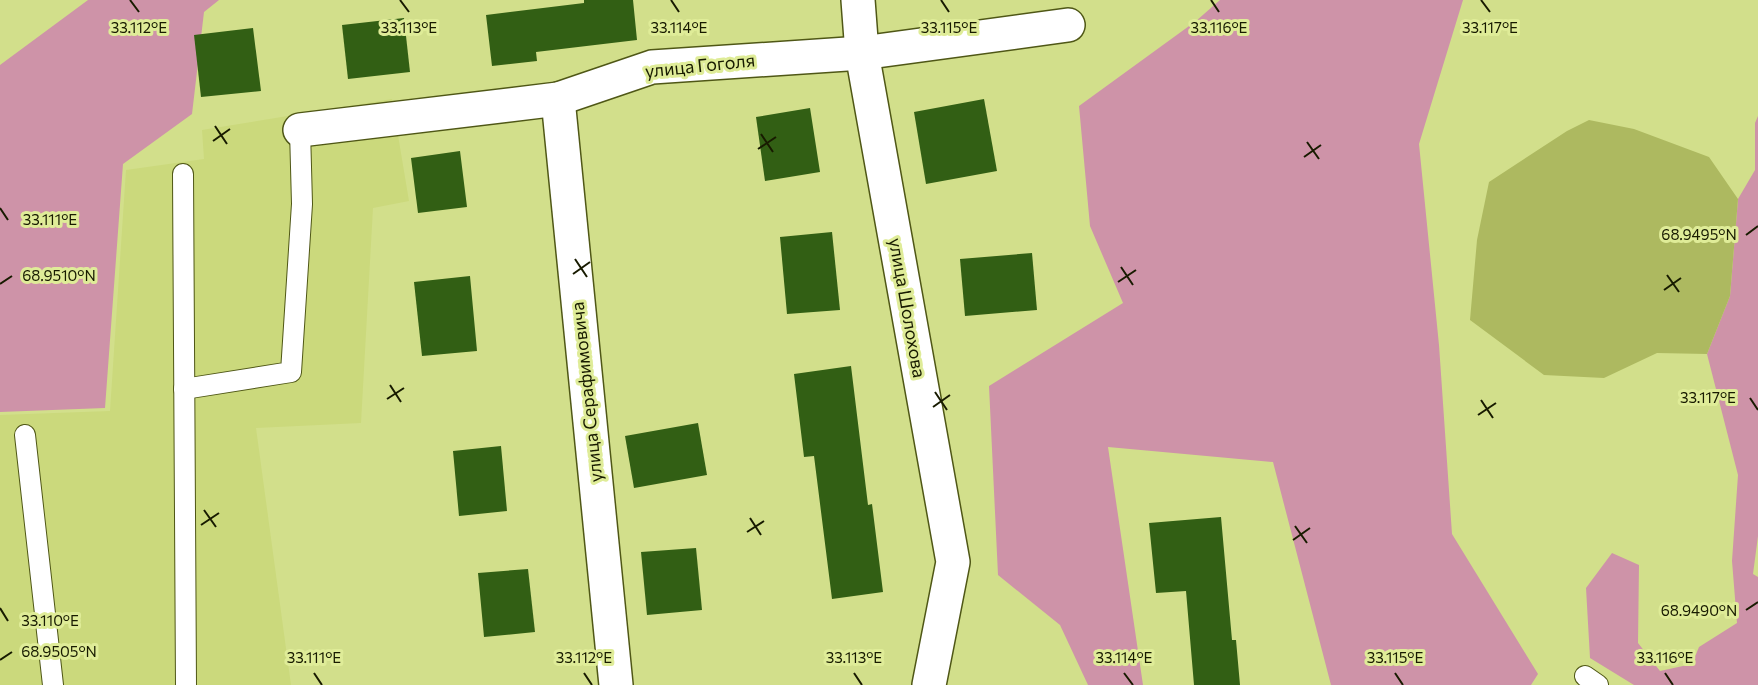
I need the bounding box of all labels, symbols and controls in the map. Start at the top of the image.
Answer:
text: 33.112°E [111,18,167,36]
text: 33.113°E [381,18,437,36]
text: 33.114°E [651,18,708,36]
text: 33.115°E [921,18,977,36]
text: 33.116°E [1190,18,1248,36]
text: 33.117°E [1462,18,1518,36]
street label: улица Гоголя [644,48,756,82]
text: 33.111°E [23,210,77,228]
text: 68.9495°N [1661,225,1737,243]
street label: улица Шолохова [885,236,931,379]
text: 68.9510°N [22,266,96,284]
street label: улица Серафимовича [566,301,606,483]
text: 33.117°E [1680,388,1736,406]
text: 68.9490°N [1661,601,1737,619]
text: 33.110°E [21,611,79,629]
text: 68.9505°N [21,642,97,660]
text: 33.111°E [287,648,341,666]
text: 33.112°E [556,648,612,666]
text: 33.113°E [826,648,882,666]
text: 33.114°E [1096,648,1153,666]
text: 33.115°E [1367,648,1423,666]
text: 33.116°E [1636,648,1694,666]

